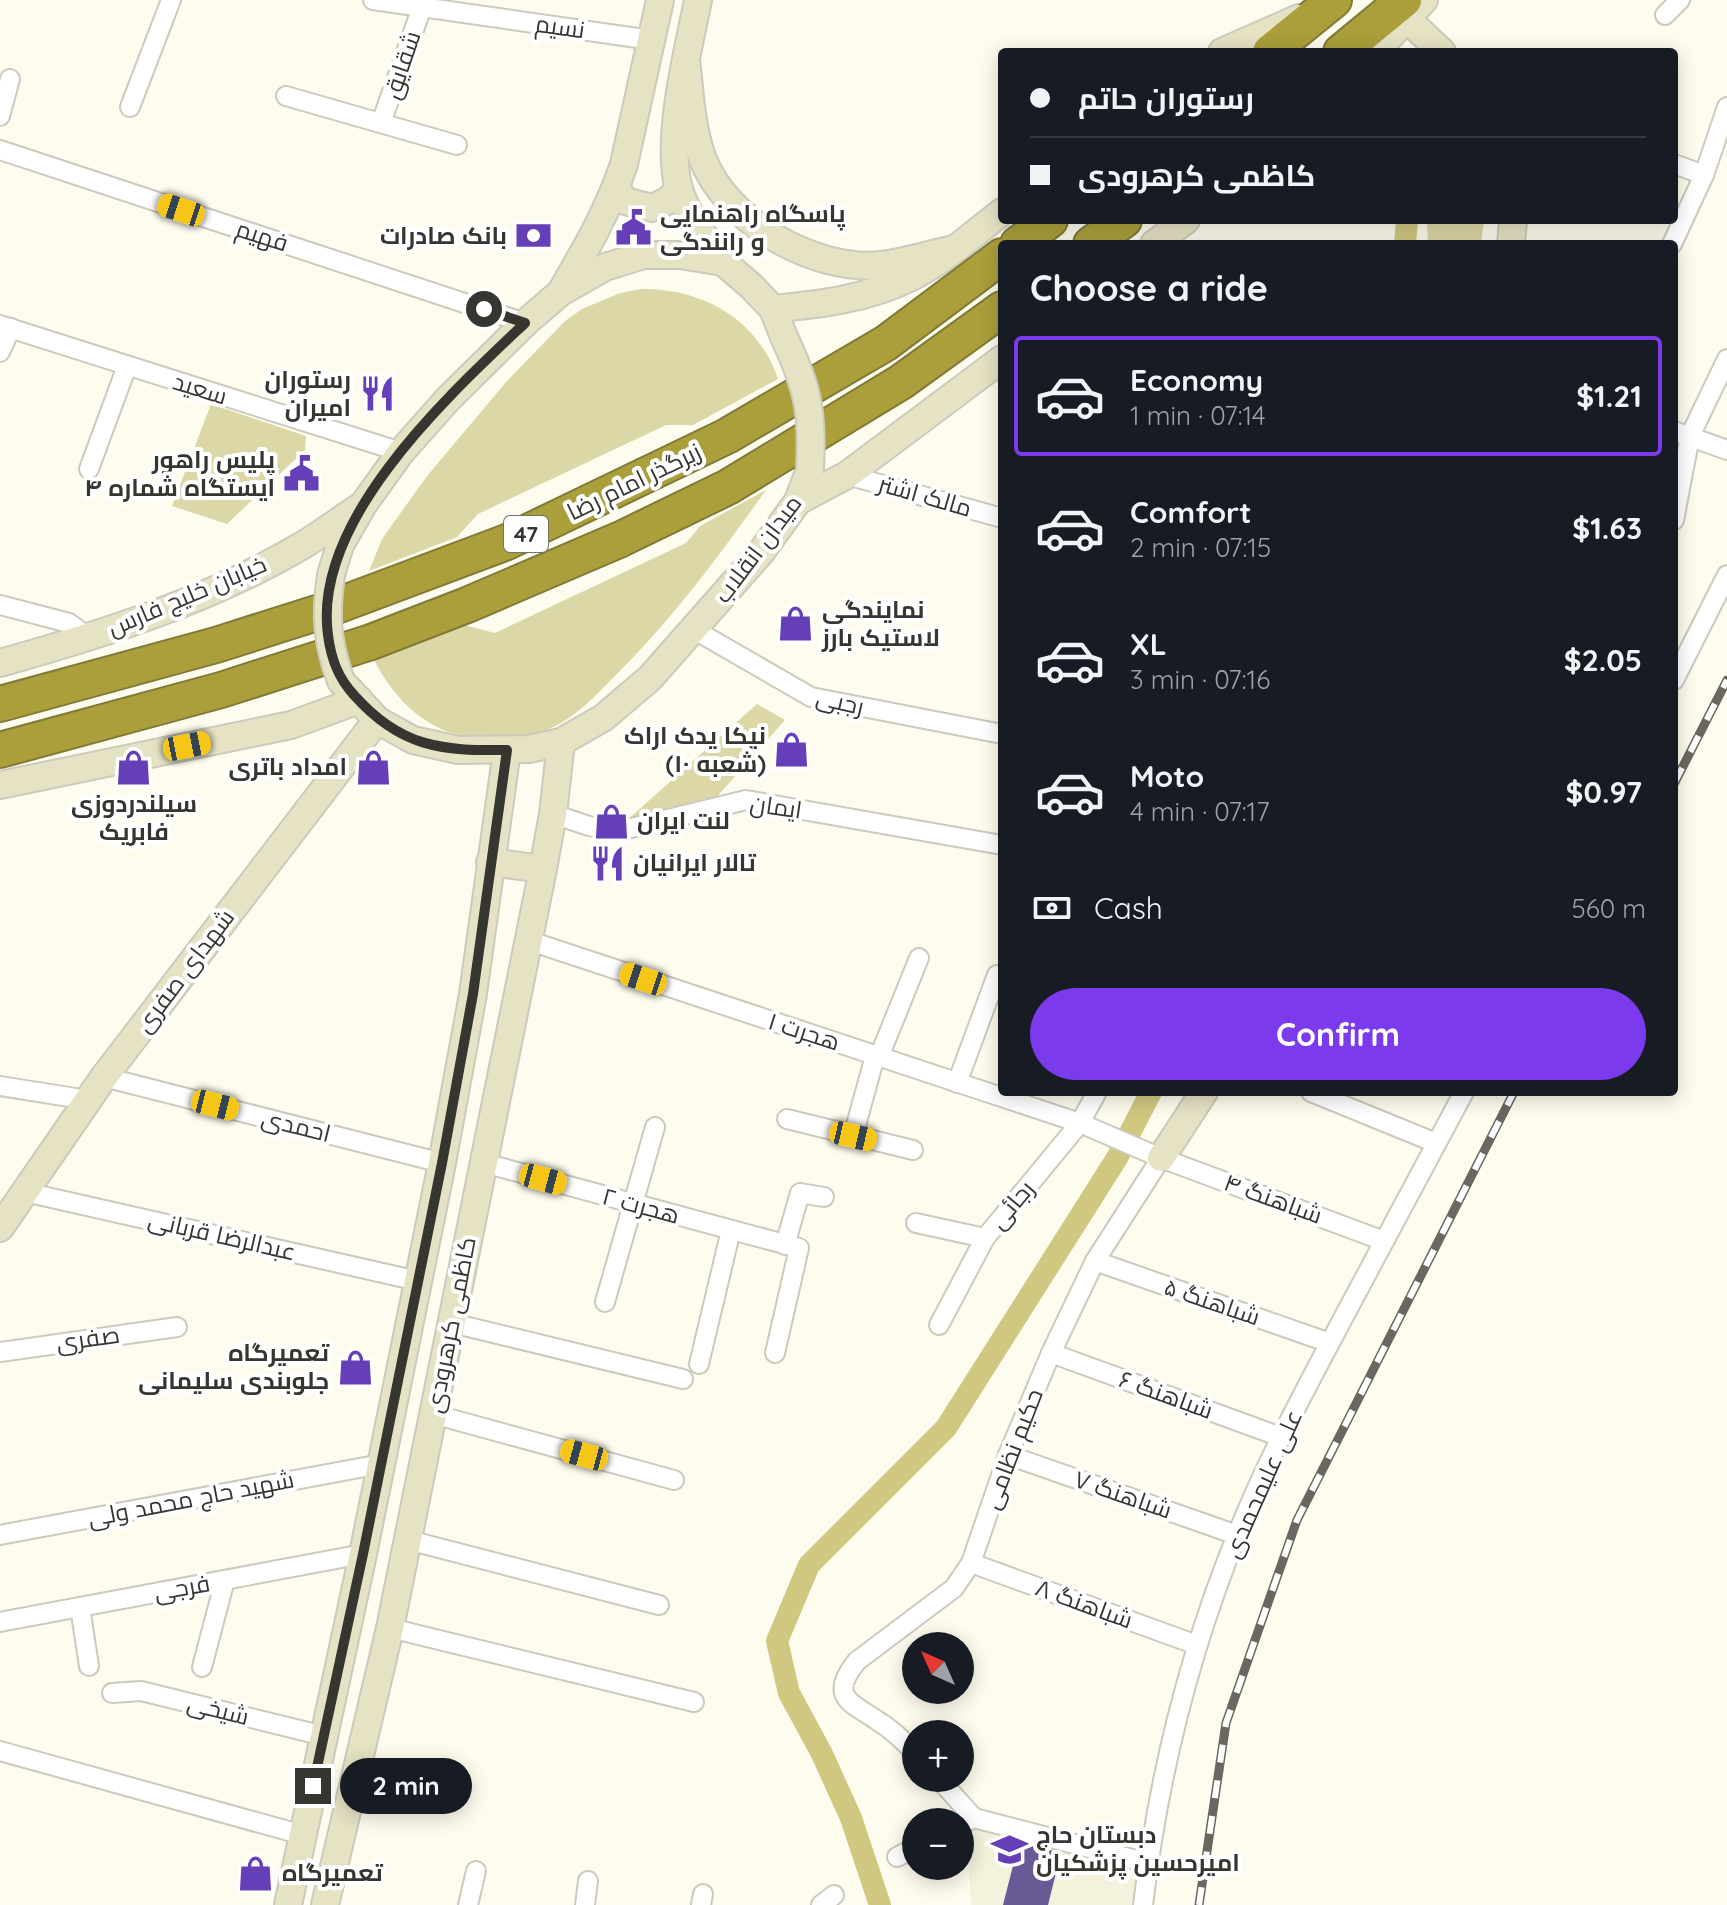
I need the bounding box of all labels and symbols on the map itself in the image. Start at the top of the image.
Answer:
street label: نسیم [533,8,587,46]
street label: شقایق [375,27,428,103]
car [154,191,208,229]
place label: پاسگاه راهنمایی و رانندگی [660,198,846,256]
public building icon: پاسگاه راهنمایی و رانندگی [615,209,653,247]
street label: فهیم [232,213,292,259]
bank icon: بانک صادرات [514,217,552,255]
place label: بانک صادرات [380,220,507,250]
route start [466,291,502,327]
place label: رستوران امیران [265,364,351,422]
street label: سعید [170,366,231,410]
restaurant icon: رستوران امیران [358,375,396,413]
street label: زیرگذر امام رضا [562,436,706,528]
place label: پلیس راهور ایستگاه شماره ۴ [84,444,275,502]
public building icon: پلیس راهور ایستگاه شماره ۴ [282,455,320,493]
street label: مالک اشتر [873,467,975,523]
street label: میدان انقلاب [707,488,808,608]
road number: 47 [504,516,548,552]
street label: خیابان خلیج فارس [103,548,271,644]
place label: نمایندگی لاستیک بارز [821,594,940,652]
shop icon: نمایندگی لاستیک بارز [777,605,815,643]
street label: رجبی [814,681,867,721]
place label: نیکا یدک اراک (شعبه ۱۰) [624,720,766,778]
car [161,730,213,762]
shop icon: نیکا یدک اراک (شعبه ۱۰) [773,731,811,769]
shop icon: سیلندردوزی فابریک [115,748,153,786]
shop icon: امداد باتری [354,748,392,786]
place label: امداد باتری [228,751,347,781]
place label: سیلندردوزی فابریک [71,788,197,846]
street label: ایمان [748,788,804,824]
shop icon: لنت ایران [592,802,630,840]
place label: لنت ایران [637,805,730,835]
restaurant icon: تالار ایرانیان [588,844,626,882]
place label: تالار ایرانیان [633,847,757,877]
street label: شهدای صفری [128,903,240,1038]
car [616,960,670,998]
street label: هجرت ۱ [765,1005,844,1057]
car [189,1088,241,1122]
street label: احمدی [258,1102,334,1148]
car [827,1119,879,1153]
car [517,1161,569,1197]
street label: شباهنگ ۴ [1220,1166,1327,1230]
street label: رجائی [982,1174,1040,1235]
street label: هجرت ۲ [599,1180,683,1230]
street label: عبدالرضا قربانی [145,1203,299,1267]
street label: کاظمی کرهرودی [418,1234,482,1415]
street label: شباهنگ ۵ [1160,1271,1264,1331]
street label: صفری [54,1319,122,1357]
place label: تعمیرگاه جلوبندی سلیمانی [138,1337,330,1395]
shop icon: تعمیرگاه جلوبندی سلیمانی [336,1348,374,1386]
street label: شباهنگ ۶ [1115,1363,1217,1425]
street label: حکیم نظامی [975,1384,1051,1514]
street label: علی علیمحمدی [1216,1405,1308,1562]
car [558,1437,610,1473]
street label: شهید حاج محمد ولی [85,1463,297,1535]
street label: شباهنگ ۷ [1071,1463,1176,1525]
street label: فرجی [151,1567,212,1607]
street label: شباهنگ ۸ [1032,1572,1137,1634]
north arrow [902,1632,974,1704]
street label: شیخی [184,1687,252,1731]
callout: 2 min [341,1758,473,1814]
route end [295,1768,331,1804]
place label: دبستان حاج امیرحسین پزشکیان [1036,1819,1240,1880]
school or university icon: دبستان حاج امیرحسین پزشکیان [991,1830,1029,1868]
shop icon: تعمیرگاه [237,1854,275,1892]
place label: تعمیرگاه [282,1857,384,1887]

